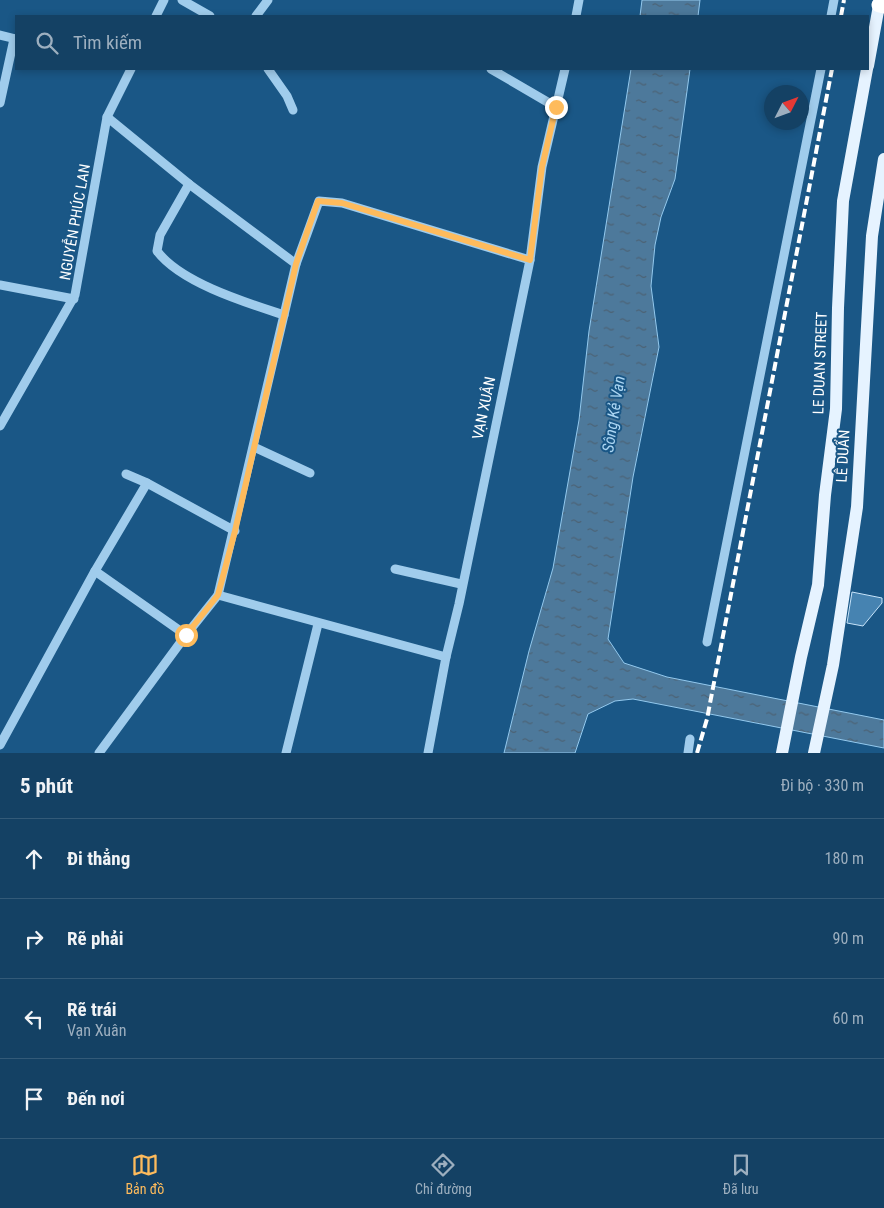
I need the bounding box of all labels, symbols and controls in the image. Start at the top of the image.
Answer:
search box [15,15,869,70]
icon: search [33,29,61,57]
text: Tìm kiếm [73,31,142,54]
north arrow [764,85,809,130]
route end [545,96,568,119]
street label: NGUYỄN PHÚC LAN [55,162,94,282]
street label: LE DUAN STREET [809,311,831,415]
street label: VẠN XUÂN [469,375,499,441]
water label: Sông Kẻ Vạn [598,375,629,454]
street label: LÊ DUẨN [832,429,853,483]
route start [175,624,198,647]
text: 5 phút [20,774,73,798]
text: Đi bộ · 330 m [781,776,864,795]
icon: ahead [20,845,48,873]
text: Đi thẳng [67,847,130,870]
text: 180 m [825,849,864,868]
icon: right [20,925,48,953]
text: Rẽ phải [67,927,123,950]
text: 90 m [832,929,864,948]
text: Rẽ trái [67,998,117,1021]
icon: left [20,1005,48,1033]
text: 60 m [832,1009,864,1028]
text: Vạn Xuân [67,1021,127,1040]
icon: arrive [20,1085,48,1113]
text: Đến nơi [67,1087,125,1110]
tab: Bản đồ [125,1151,164,1197]
tab: Chỉ đường [415,1151,472,1197]
tab: Đã lưu [723,1151,759,1197]

